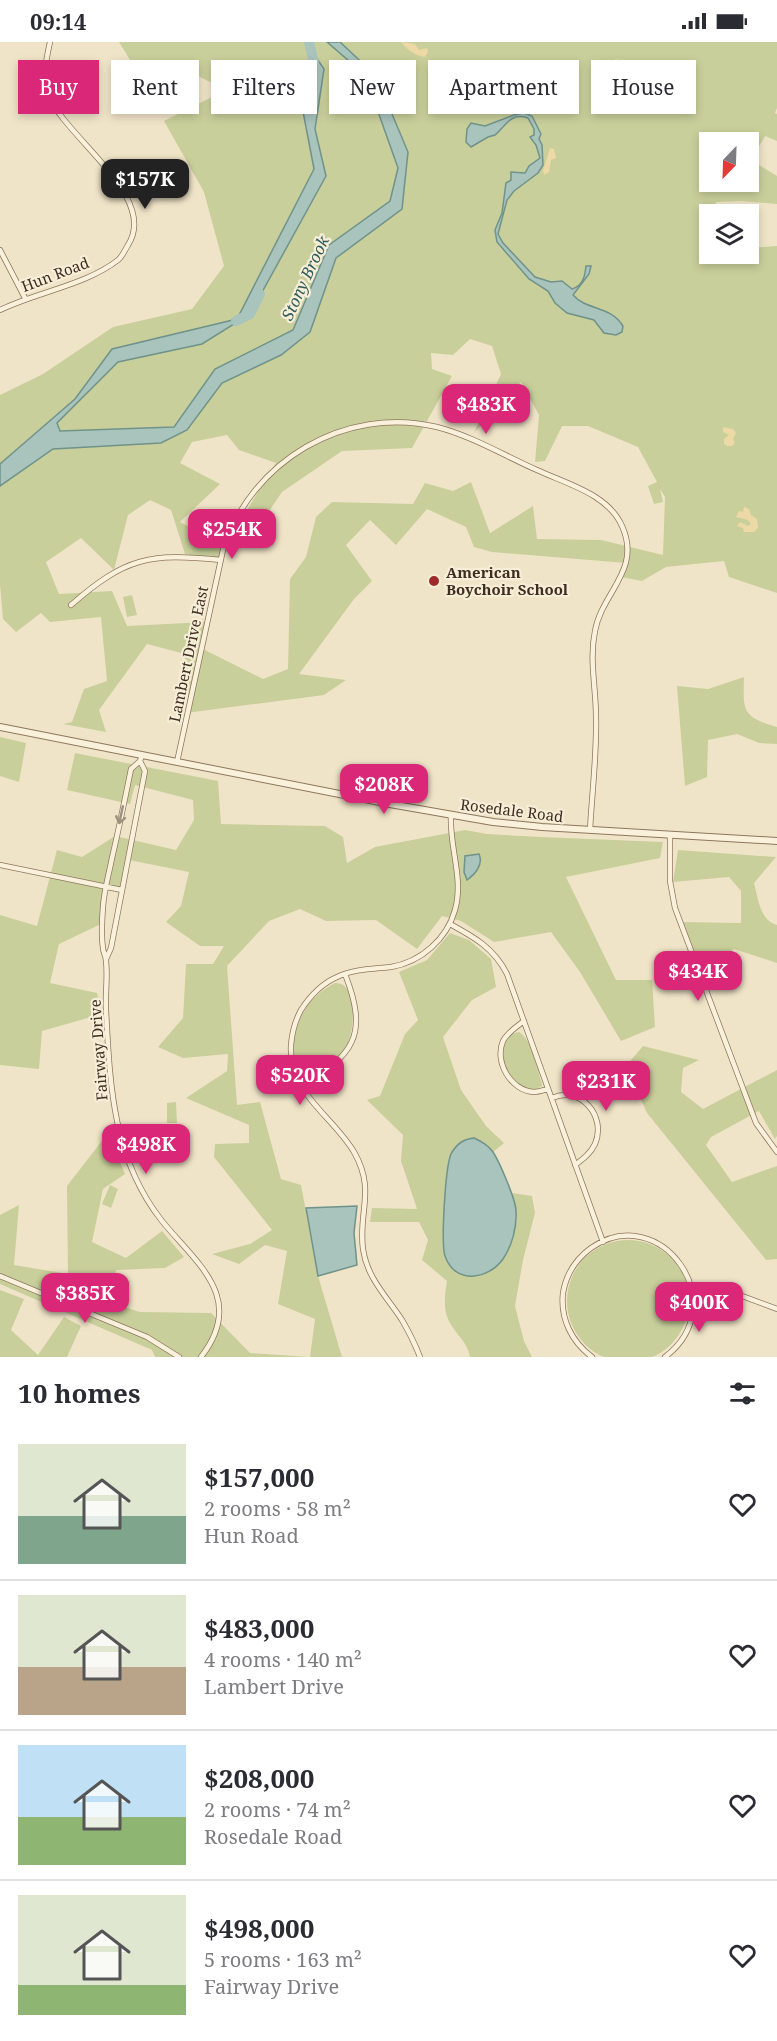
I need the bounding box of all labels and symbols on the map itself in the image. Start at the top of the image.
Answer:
north arrow [699,132,759,192]
pin: $157K [103,159,187,210]
water label: Stony Brook [276,231,335,324]
street label: Hun Road [18,252,92,296]
pin: $483K [444,384,528,435]
pin: $254K [190,509,274,560]
place label: American Boychoir School [446,562,569,599]
marker: American Boychoir School [427,574,441,588]
street label: Lambert Drive East [164,584,212,724]
pin: $208K [342,764,426,815]
street label: Rosedale Road [459,794,565,826]
one-way arrow [115,805,127,824]
pin: $434K [656,951,740,1002]
street label: Fairway Drive [84,999,112,1101]
pin: $520K [258,1055,342,1106]
pin: $231K [564,1061,648,1112]
pin: $498K [104,1124,188,1175]
pin: $385K [43,1273,127,1324]
pin: $400K [657,1282,741,1333]

